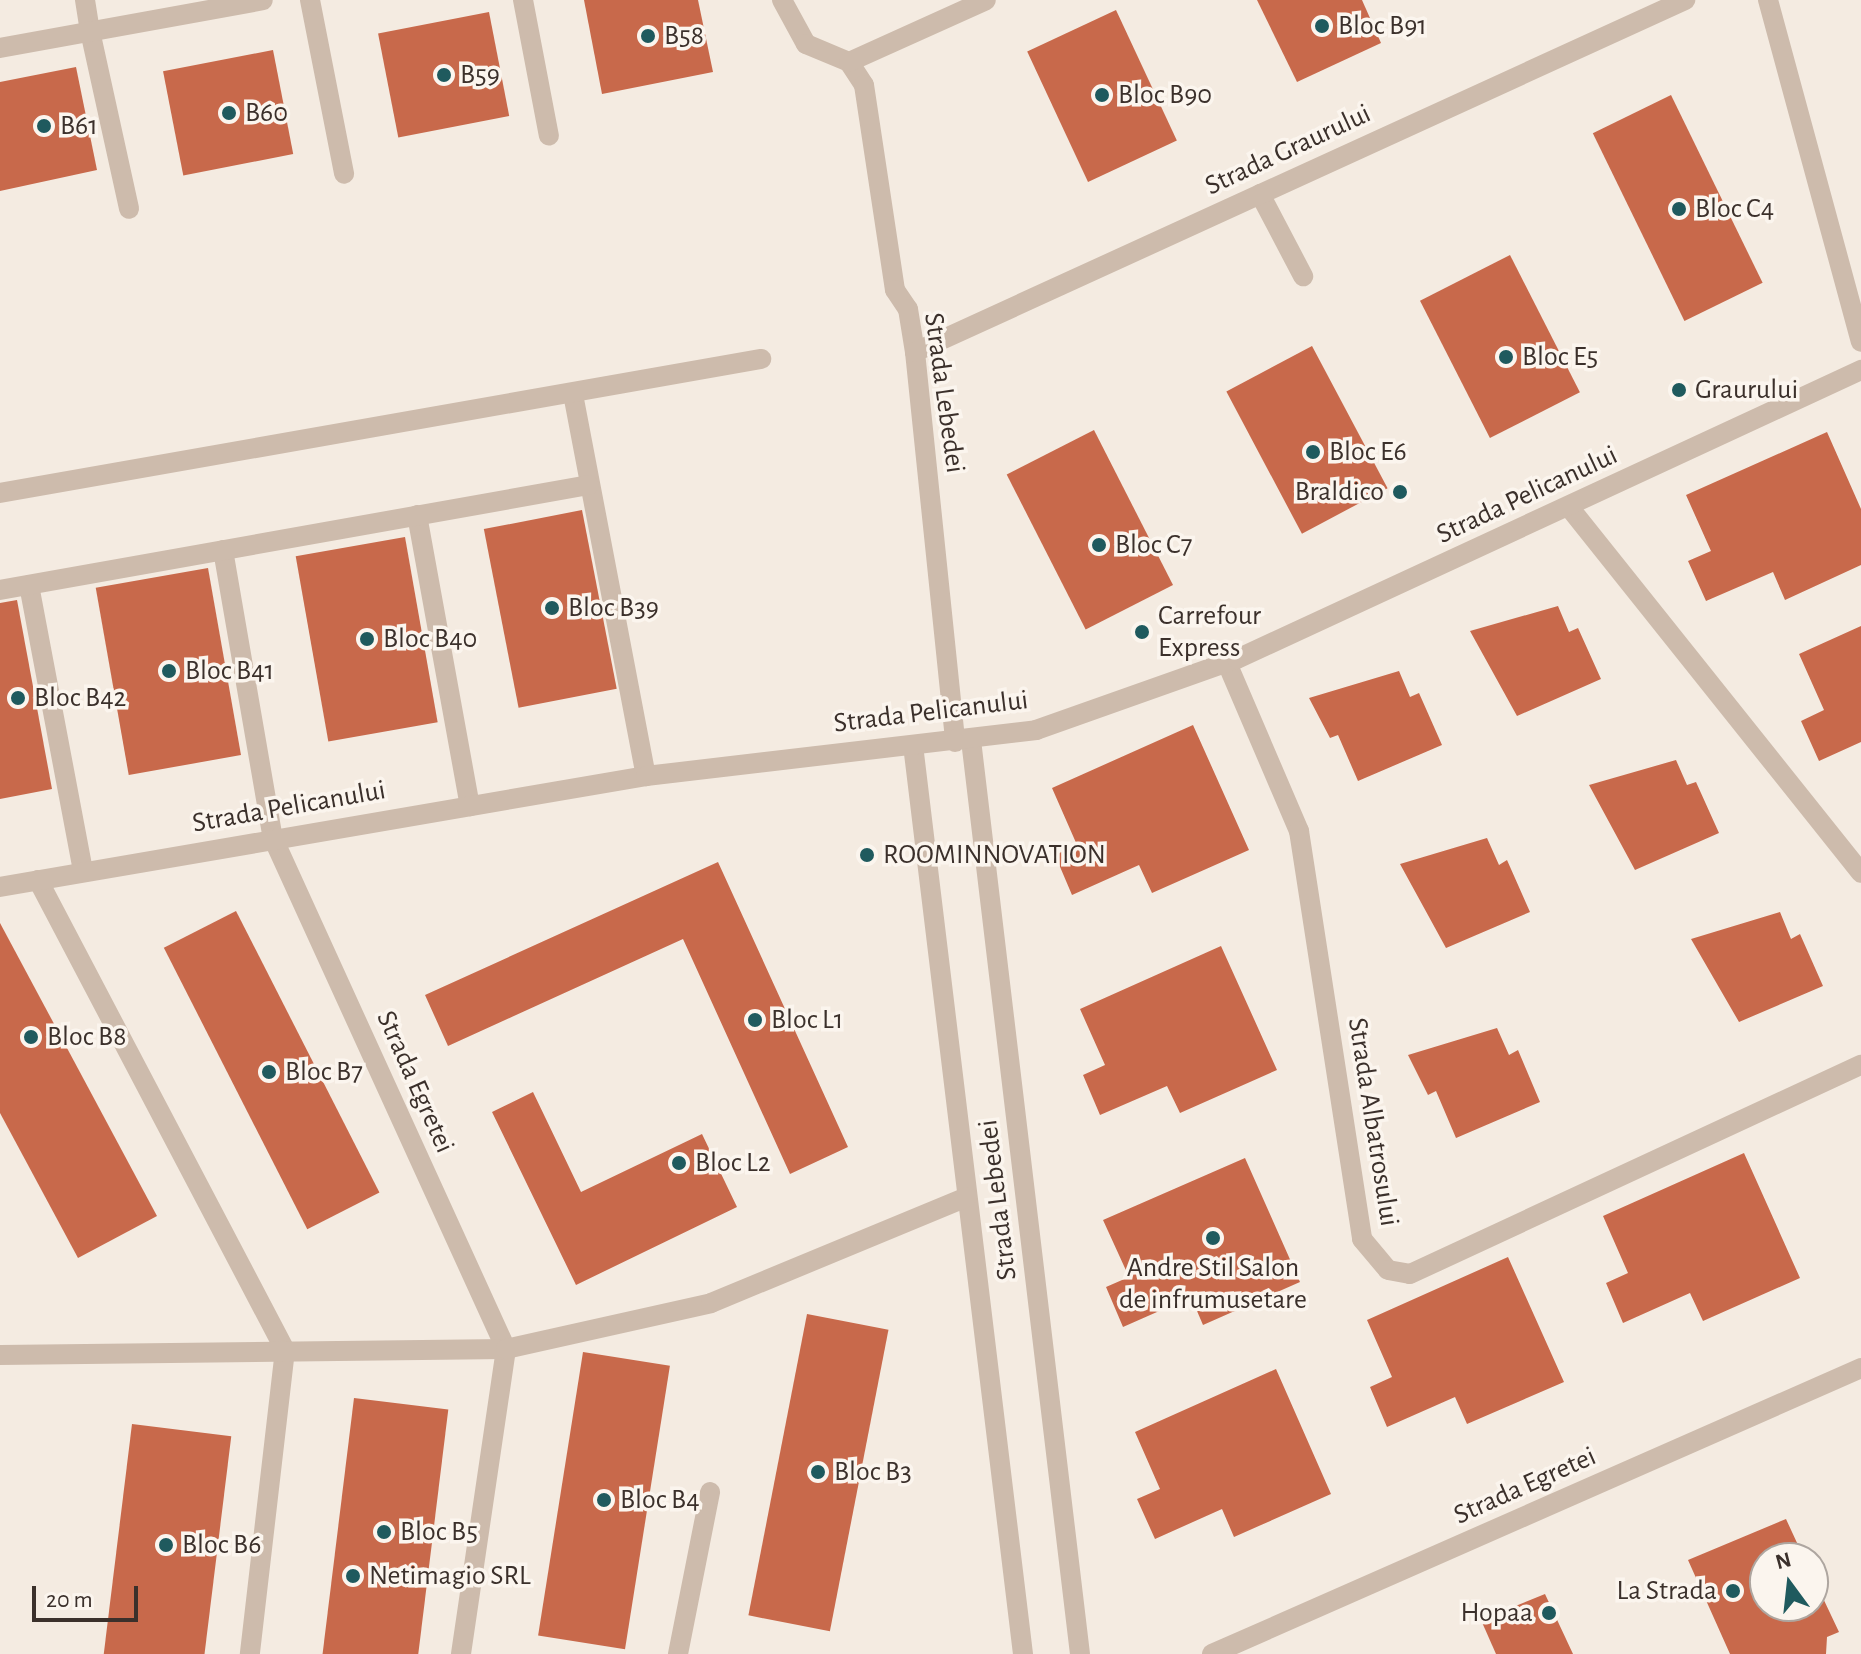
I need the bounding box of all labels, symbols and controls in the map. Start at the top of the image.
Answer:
place label: Bloc B91 [1338,9,1427,43]
marker: Bloc B91 [1313,17,1331,35]
place label: B58 [664,19,704,53]
marker: B58 [639,27,657,45]
place label: B59 [460,58,500,92]
marker: B59 [435,66,453,84]
place label: Bloc B90 [1118,78,1212,112]
marker: Bloc B90 [1093,86,1111,104]
place label: B60 [245,96,288,130]
street label: Strada Graurului [1200,97,1376,203]
marker: B60 [220,104,238,122]
place label: B61 [60,109,98,143]
marker: B61 [35,117,53,135]
place label: Bloc C4 [1695,192,1774,226]
marker: Bloc C4 [1670,200,1688,218]
street label: Strada Lebedei [916,311,972,475]
place label: Bloc E5 [1522,340,1598,374]
marker: Bloc E5 [1497,348,1515,366]
place label: Graurului [1695,373,1798,407]
marker: Graurului [1670,381,1688,399]
place label: Bloc E6 [1329,435,1407,469]
street label: Strada Pelicanului [1431,438,1623,552]
marker: Bloc E6 [1304,443,1322,461]
place label: Braldico [1295,475,1384,509]
marker: Braldico [1391,483,1409,501]
place label: Bloc C7 [1115,528,1192,562]
marker: Bloc C7 [1090,536,1108,554]
place label: Bloc B39 [568,591,659,625]
marker: Bloc B39 [543,599,561,617]
place label: Carrefour Express [1158,599,1261,665]
place label: Bloc B40 [383,622,477,656]
marker: Carrefour Express [1133,623,1151,641]
marker: Bloc B40 [358,630,376,648]
place label: Bloc B41 [185,654,274,688]
marker: Bloc B41 [160,662,178,680]
place label: Bloc B42 [34,681,126,715]
street label: Strada Pelicanului [832,683,1030,741]
marker: Bloc B42 [9,689,27,707]
street label: Strada Pelicanului [190,773,388,841]
place label: ROOMINNOVATION [883,838,1106,872]
marker: ROOMINNOVATION [858,846,876,864]
place label: Bloc L1 [771,1003,843,1037]
street label: Strada Egretei [369,1006,461,1158]
marker: Bloc L1 [746,1011,764,1029]
street label: Strada Albatrosului [1340,1015,1406,1229]
place label: Bloc B8 [47,1020,126,1054]
marker: Bloc B8 [22,1028,40,1046]
place label: Bloc B7 [285,1055,363,1089]
marker: Bloc B7 [260,1063,278,1081]
street label: Strada Lebedei [971,1118,1025,1282]
place label: Bloc L2 [695,1146,770,1180]
marker: Bloc L2 [670,1154,688,1172]
marker: Andre Stil Salon de infrumusetare [1204,1229,1222,1247]
place label: Andre Stil Salon de infrumusetare [1119,1251,1307,1317]
street label: Strada Egretei [1449,1440,1601,1532]
place label: Bloc B3 [834,1455,912,1489]
marker: Bloc B3 [809,1463,827,1481]
place label: Bloc B4 [620,1483,700,1517]
marker: Bloc B4 [595,1491,613,1509]
place label: Bloc B5 [400,1515,478,1549]
marker: Bloc B5 [375,1523,393,1541]
place label: Bloc B6 [182,1528,261,1562]
marker: Bloc B6 [157,1536,175,1554]
north arrow [1749,1542,1829,1622]
text: N [1773,1548,1794,1573]
place label: Netimagio SRL [369,1559,531,1593]
marker: Netimagio SRL [344,1567,362,1585]
scale bar [36,1570,142,1620]
place label: La Strada [1617,1574,1717,1608]
marker: La Strada [1724,1582,1742,1600]
text: 20 m [46,1588,93,1612]
place label: Hopaa [1461,1596,1533,1630]
marker: Hopaa [1540,1604,1558,1622]

